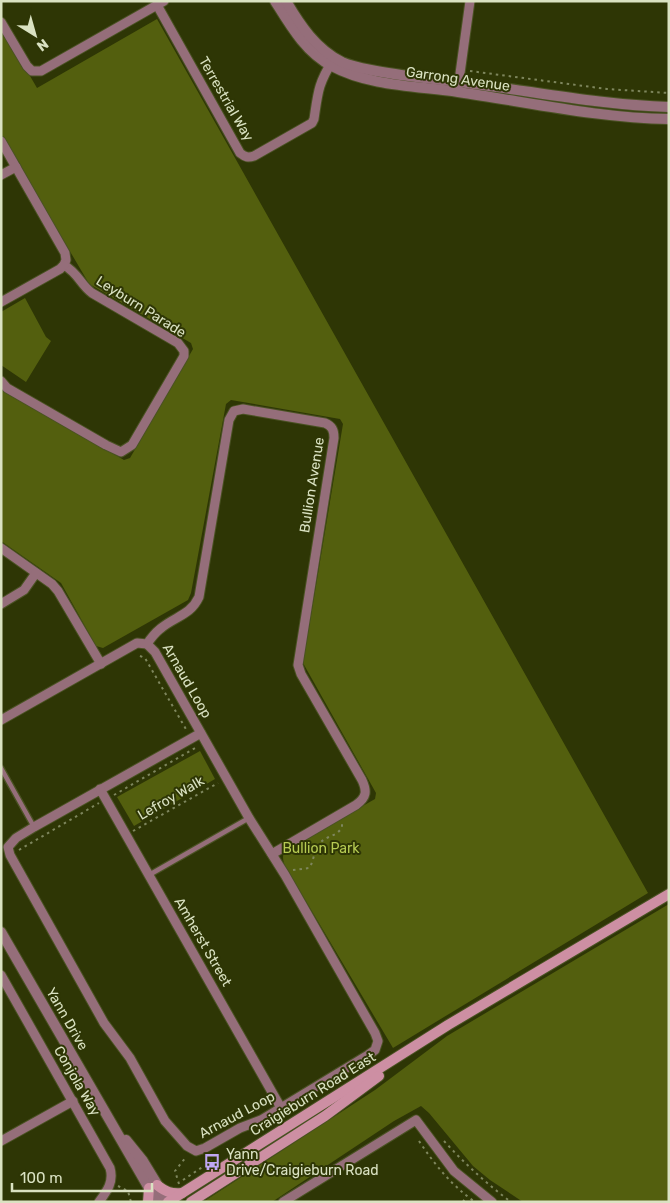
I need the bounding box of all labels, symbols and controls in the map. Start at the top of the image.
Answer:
north arrow [10,10,60,60]
text: N [33,35,52,55]
street label: Terrestrial Way [195,54,257,145]
street label: Garrong Avenue [405,63,511,95]
street label: Leyburn Parade [93,273,189,342]
street label: Bullion Avenue [296,436,328,534]
street label: Arnaud Loop [159,641,215,721]
street label: Lefroy Walk [135,772,208,824]
park label: Bullion Park [282,840,360,857]
street label: Amherst Street [171,894,236,990]
street label: Yann Drive [42,985,92,1053]
street label: Conjola Way [50,1043,104,1119]
street label: Craigieburn Road East [247,1048,379,1140]
street label: Arnaud Loop [196,1088,278,1142]
place label: Yann Drive/Craigieburn Road [226,1146,379,1179]
bus stop icon: Yann Drive/Craigieburn Road [202,1152,222,1172]
scale bar [12,1160,152,1192]
text: 100 m [20,1169,62,1187]

